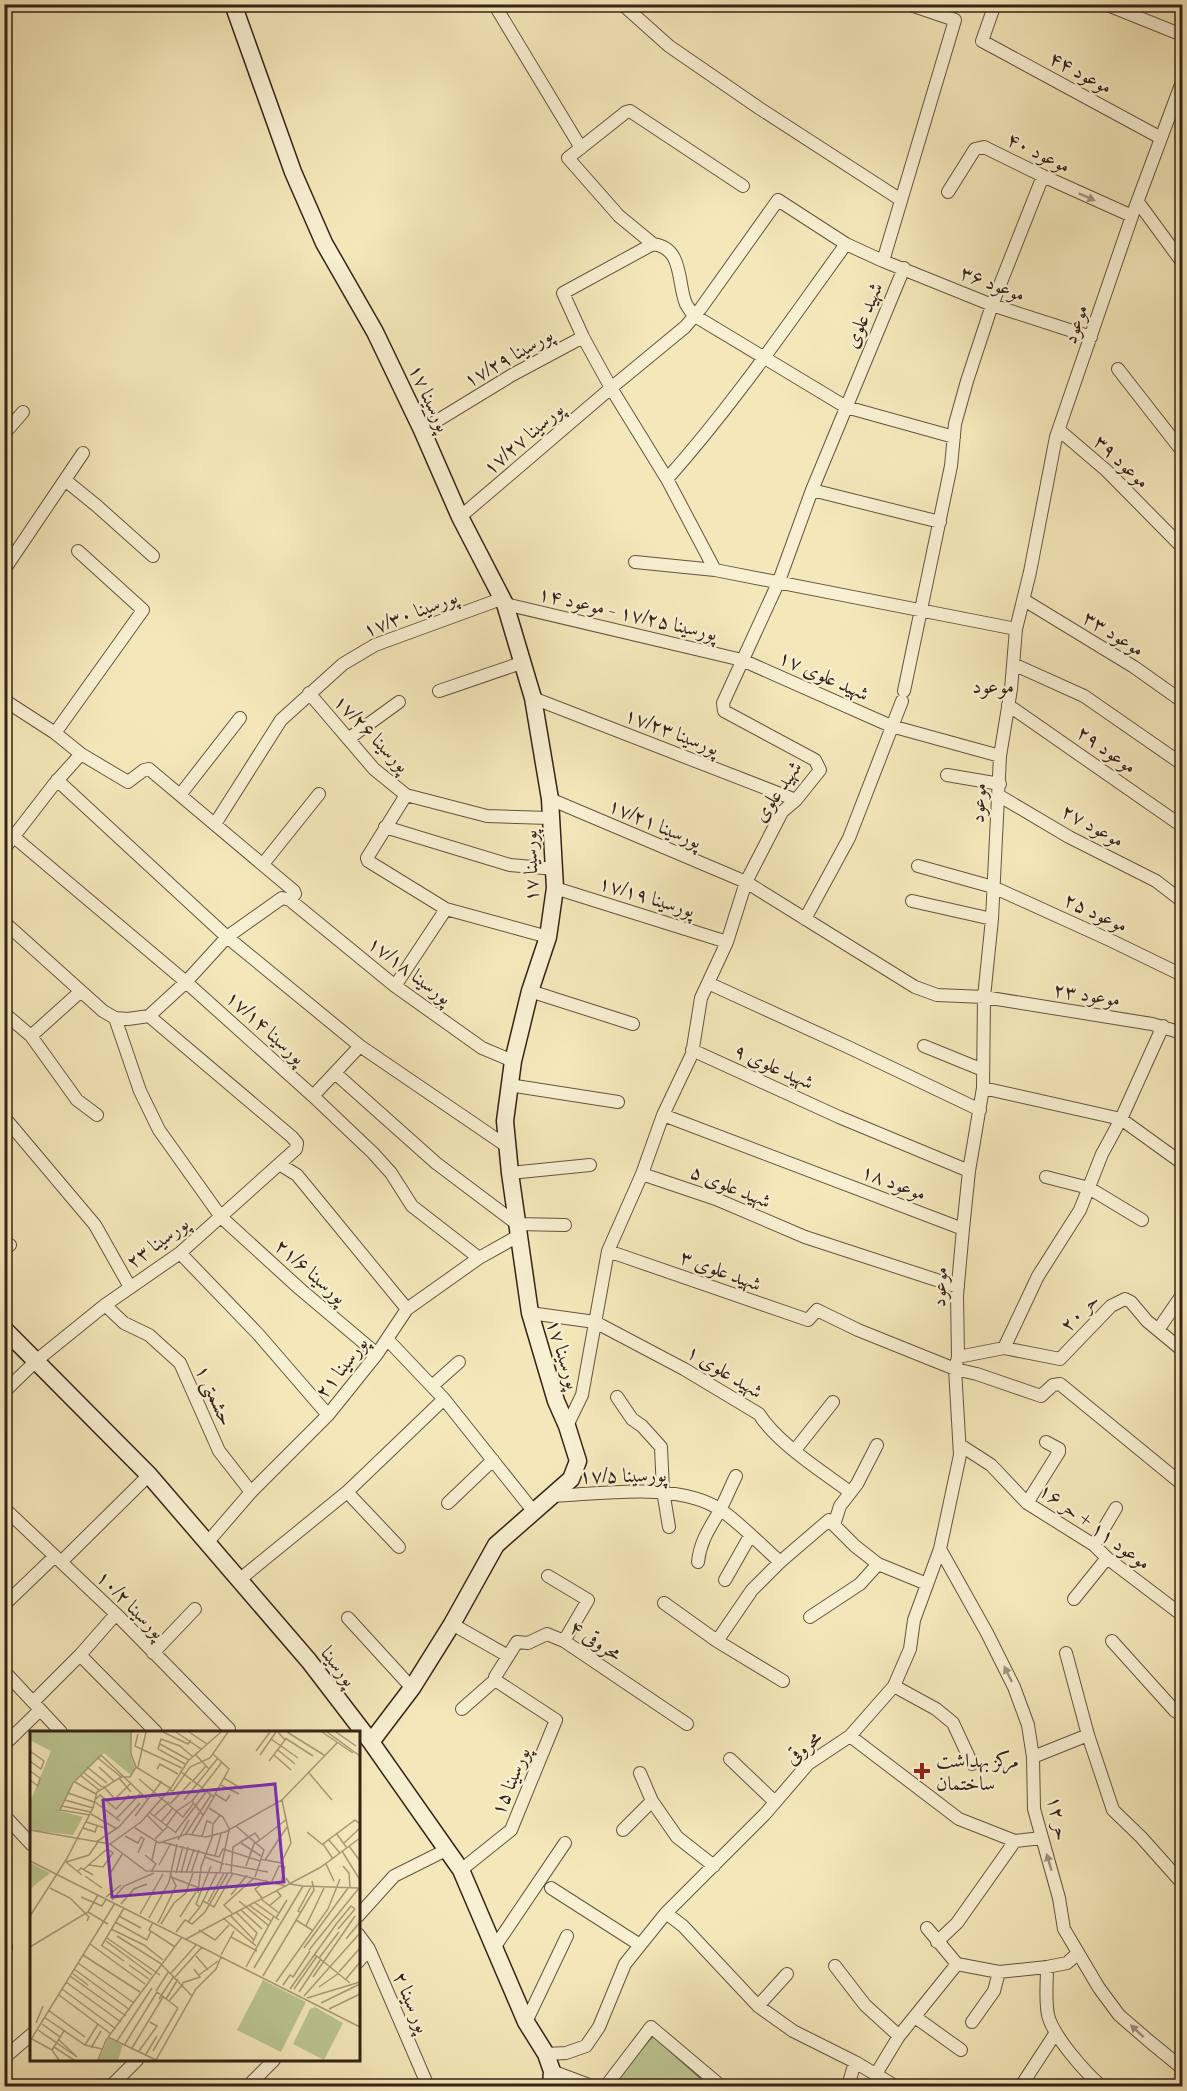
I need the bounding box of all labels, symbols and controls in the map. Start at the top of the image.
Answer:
street label: موعود ۴۴ [1045,46,1116,100]
street label: موعود ۴۰ [1002,127,1074,179]
one-way arrow [1079,192,1096,201]
street label: موعود ۳۶ [956,261,1029,308]
street label: شهید علوی [839,279,889,352]
street label: موعود [1058,301,1095,348]
street label: پورسینا ۱۷/۲۹ [460,322,559,395]
street label: پورسینا ۱۷ [401,361,456,438]
street label: پورسینا ۱۷/۲۷ [478,396,571,482]
street label: موعود ۳۹ [1088,430,1154,494]
street label: پورسینا ۱۷/۲۵ - موعود ۱۴ [536,582,721,648]
street label: پورسینا ۱۷/۳۰ [360,585,463,645]
street label: موعود ۳۳ [1078,606,1149,663]
street label: شهید علوی ۱۷ [774,645,873,707]
district label: موعود [972,674,1014,700]
street label: پورسینا ۱۷/۲۶ [327,690,415,780]
street label: پورسینا ۱۷/۲۳ [620,703,723,763]
street label: موعود ۲۹ [1071,721,1141,780]
street label: شهید علوی [748,756,808,827]
street label: موعود [966,782,993,824]
street label: پورسینا ۱۷/۲۱ [604,794,706,857]
street label: موعود ۲۷ [1057,799,1128,854]
street label: پورسینا ۱۷ [518,829,546,902]
street label: پورسینا ۱۷/۱۹ [595,871,699,925]
street label: موعود ۲۵ [1059,888,1131,939]
street label: پورسینا ۱۷/۱۸ [361,931,457,1013]
street label: موعود ۲۳ [1051,978,1122,1013]
street label: پورسینا ۱۷/۱۴ [219,986,311,1072]
street label: شهید علوی ۹ [730,1039,817,1096]
street label: شهید علوی ۵ [686,1160,774,1215]
street label: موعود ۱۸ [857,1160,930,1207]
street label: پورسینا ۲۳ [122,1211,196,1276]
street label: پورسینا ۲۱/۶ [268,1234,352,1312]
street label: شهید علوی ۳ [676,1245,765,1298]
street label: موعود [927,1266,954,1308]
street label: حر ۲۰ [1055,1288,1105,1338]
street label: پورسینا ۱۷ [539,1316,585,1394]
street label: پورسینا ۲۱ [310,1331,376,1405]
street label: شهید علوی ۱ [681,1340,767,1405]
street label: حشمتی ۱ [188,1361,238,1430]
street label: پورسینا ۱۷/۵ [579,1463,668,1491]
street label: موعود ۱۱ + حر ۱۶ [1033,1478,1155,1576]
street label: پورسینا ۱۰/۲ [89,1565,171,1646]
street label: محروقی ۴ [564,1615,626,1667]
street label: پورسینا [314,1642,362,1694]
one-way arrow [1003,1665,1012,1682]
street label: محروقی [780,1725,828,1771]
inset map [30,1731,360,2061]
street label: پورسینا ۱۵ [486,1743,538,1820]
place label: مرکز بهداشت ساختمان [936,1749,1019,1797]
marker: مرکز بهداشت ساختمان [913,1762,931,1780]
street label: حر ۱۲ [1041,1794,1074,1843]
one-way arrow [1044,1853,1053,1871]
street label: پور سینا ۲ [386,1968,435,2039]
one-way arrow [1130,2025,1145,2038]

